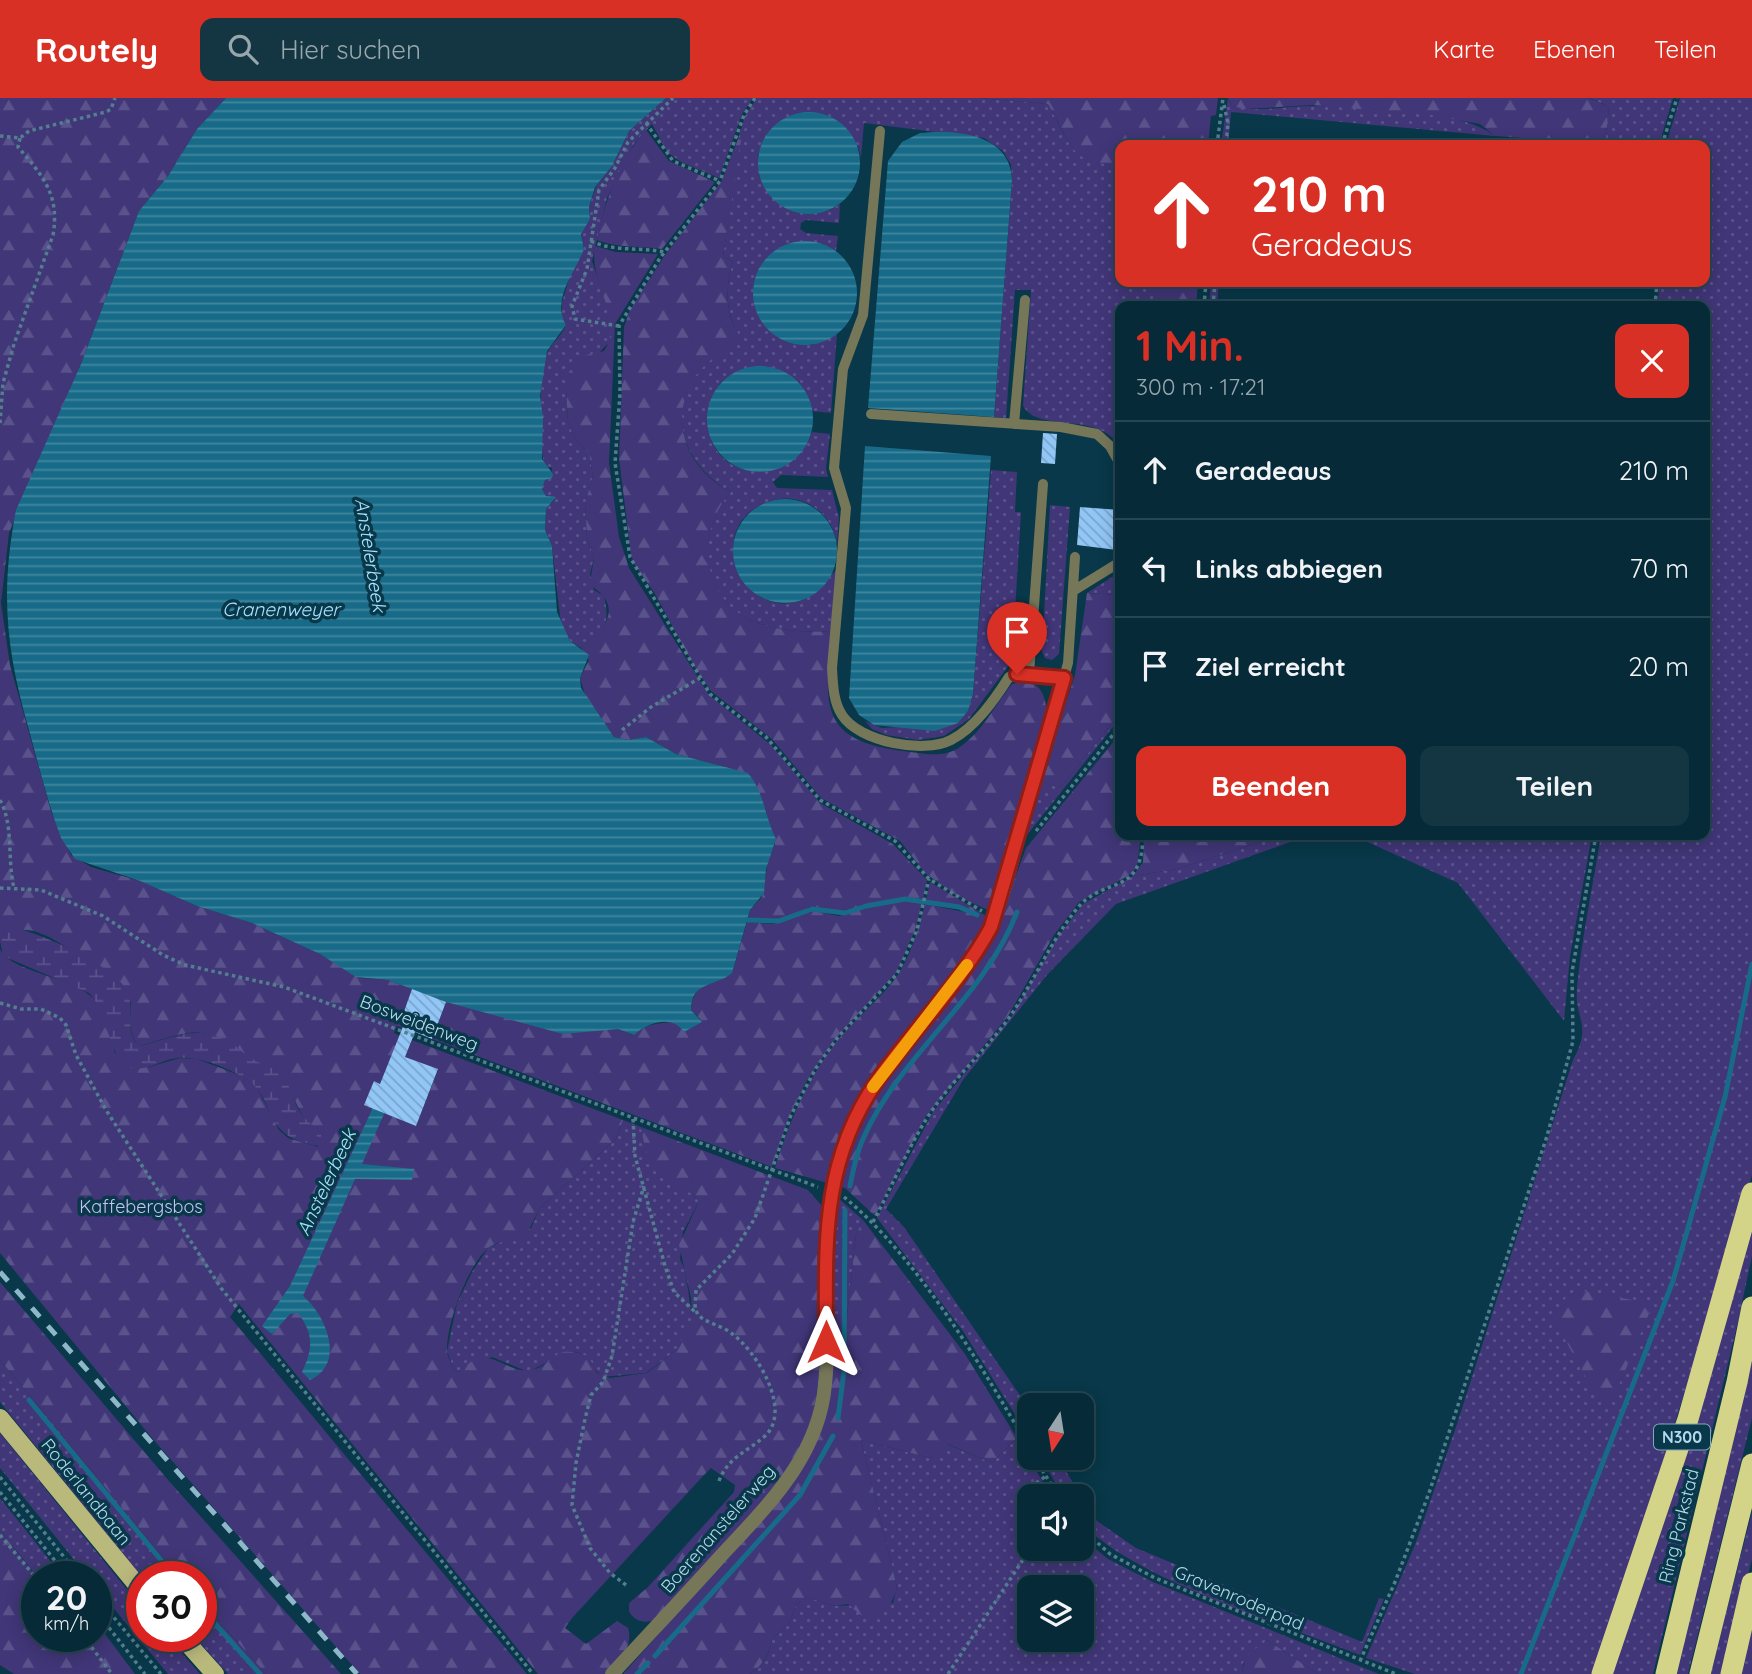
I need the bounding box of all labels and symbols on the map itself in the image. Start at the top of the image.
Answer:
water label: Anstelerbeek [350,497,392,615]
water label: Cranenweyer [222,597,342,621]
pin [987,602,1047,674]
street label: Bosweidenweg [357,989,482,1056]
water label: Anstelerbeek [291,1123,362,1239]
park label: Kaffebergsbos [79,1195,203,1218]
position arrow [789,1305,863,1379]
north arrow [1017,1393,1094,1470]
road number: N300 [1654,1424,1710,1450]
street label: Roderlandbaan [36,1434,136,1550]
street label: Boerenanstelerweg [656,1460,780,1598]
street label: Ring Parkstad [1653,1466,1704,1585]
street label: Gravenroderpad [1171,1560,1307,1635]
speed limit sign: 30 [126,1561,217,1652]

